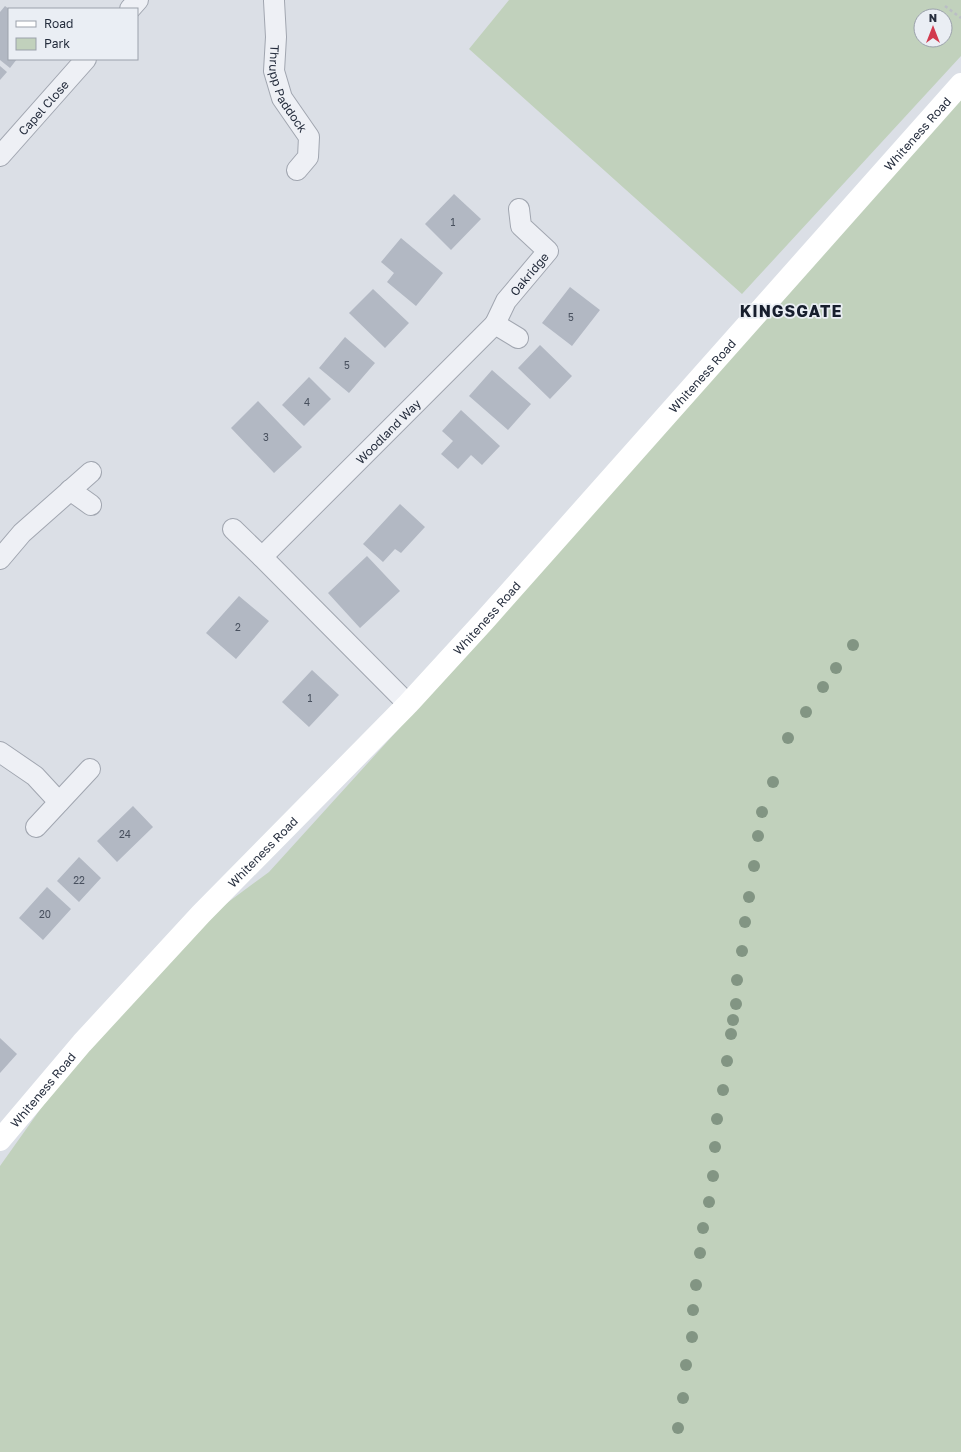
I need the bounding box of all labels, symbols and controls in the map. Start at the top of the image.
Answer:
legend [8,8,138,60]
north arrow [913,8,953,48]
text: N [929,11,937,24]
text: Road [44,16,73,31]
text: Park [44,36,70,51]
street label: Thrupp Paddock [266,44,311,135]
street label: Capel Close [15,77,72,138]
street label: Whiteness Road [880,94,954,173]
house number: 1 [451,216,456,228]
street label: Oakridge [506,249,551,299]
district label: KINGSGATE [740,301,842,321]
house number: 5 [568,311,574,323]
street label: Whiteness Road [665,336,739,416]
house number: 5 [344,359,350,371]
street label: Woodland Way [352,395,424,467]
house number: 4 [304,396,310,408]
house number: 3 [263,431,269,443]
street label: Whiteness Road [450,578,523,658]
house number: 2 [235,621,241,633]
house number: 1 [308,692,313,704]
street label: Whiteness Road [224,813,301,890]
house number: 24 [119,828,131,840]
house number: 22 [73,874,85,886]
house number: 20 [39,908,51,920]
street label: Whiteness Road [7,1049,79,1130]

